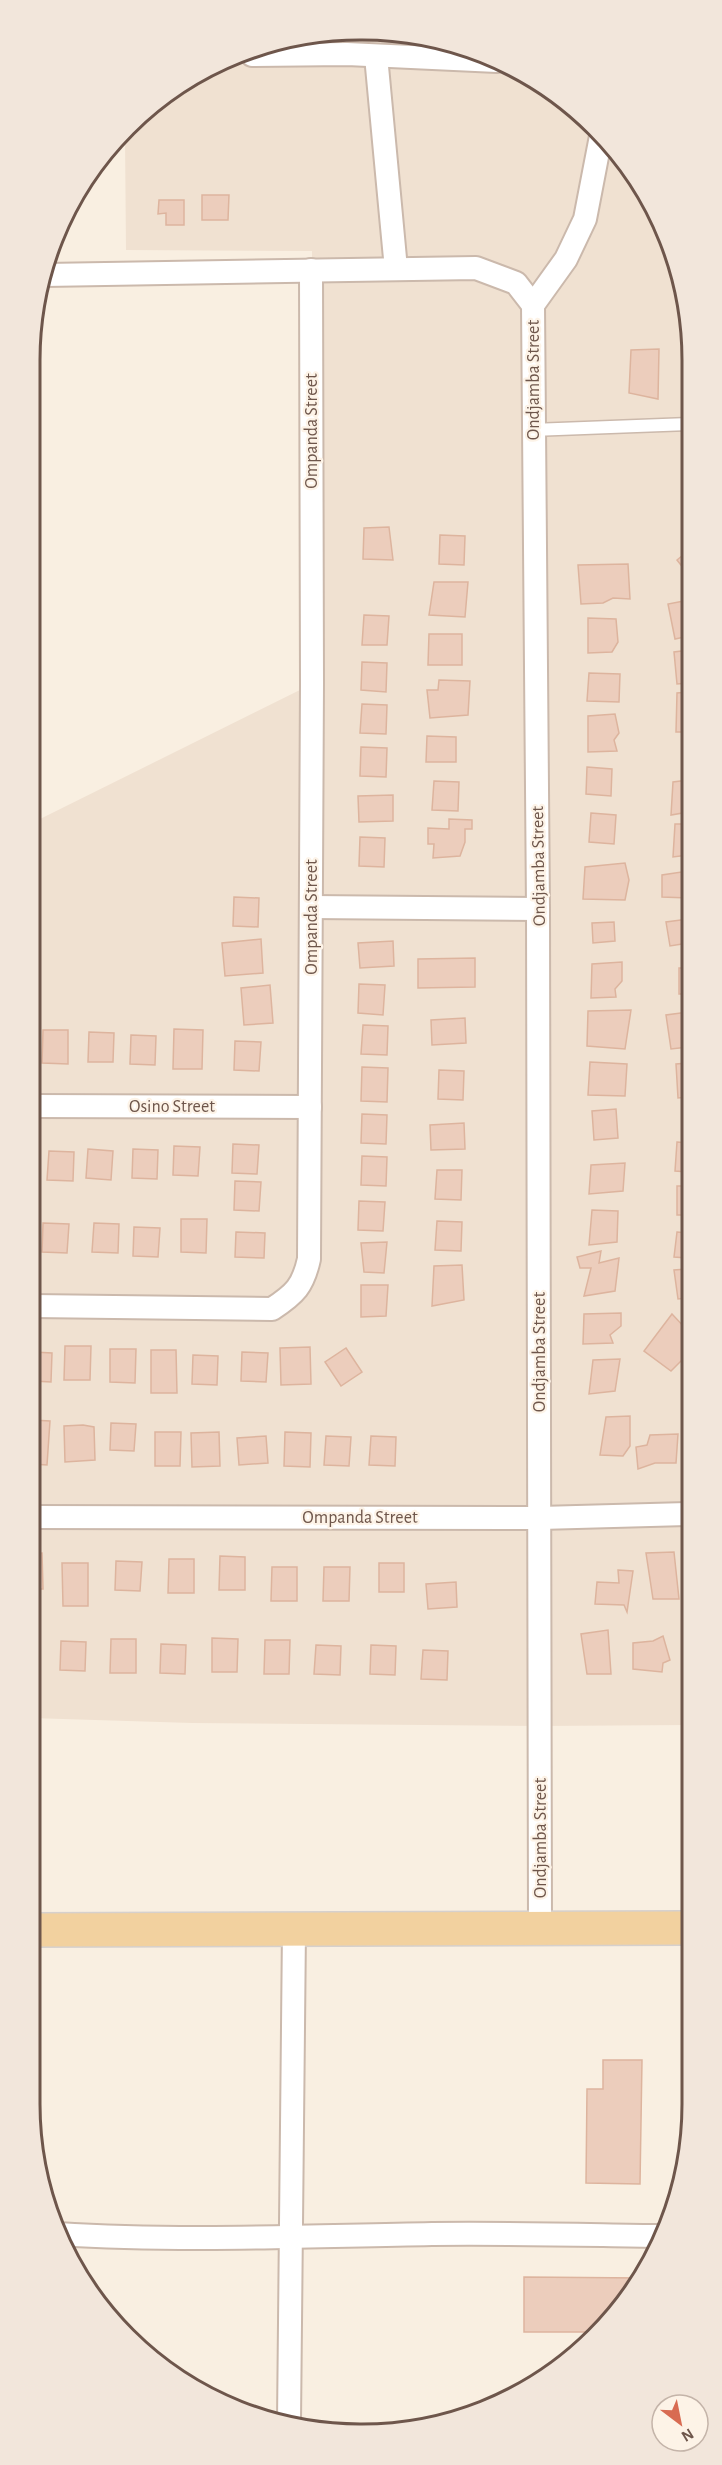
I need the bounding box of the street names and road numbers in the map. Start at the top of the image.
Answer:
street label: Ondjamba Street [525,320,543,440]
street label: Ompanda Street [303,373,321,489]
street label: Ondjamba Street [529,805,549,926]
street label: Ompanda Street [303,859,321,975]
street label: Osino Street [129,1098,215,1116]
street label: Ondjamba Street [531,1292,549,1412]
street label: Ompanda Street [302,1509,418,1527]
street label: Ondjamba Street [532,1778,550,1898]

